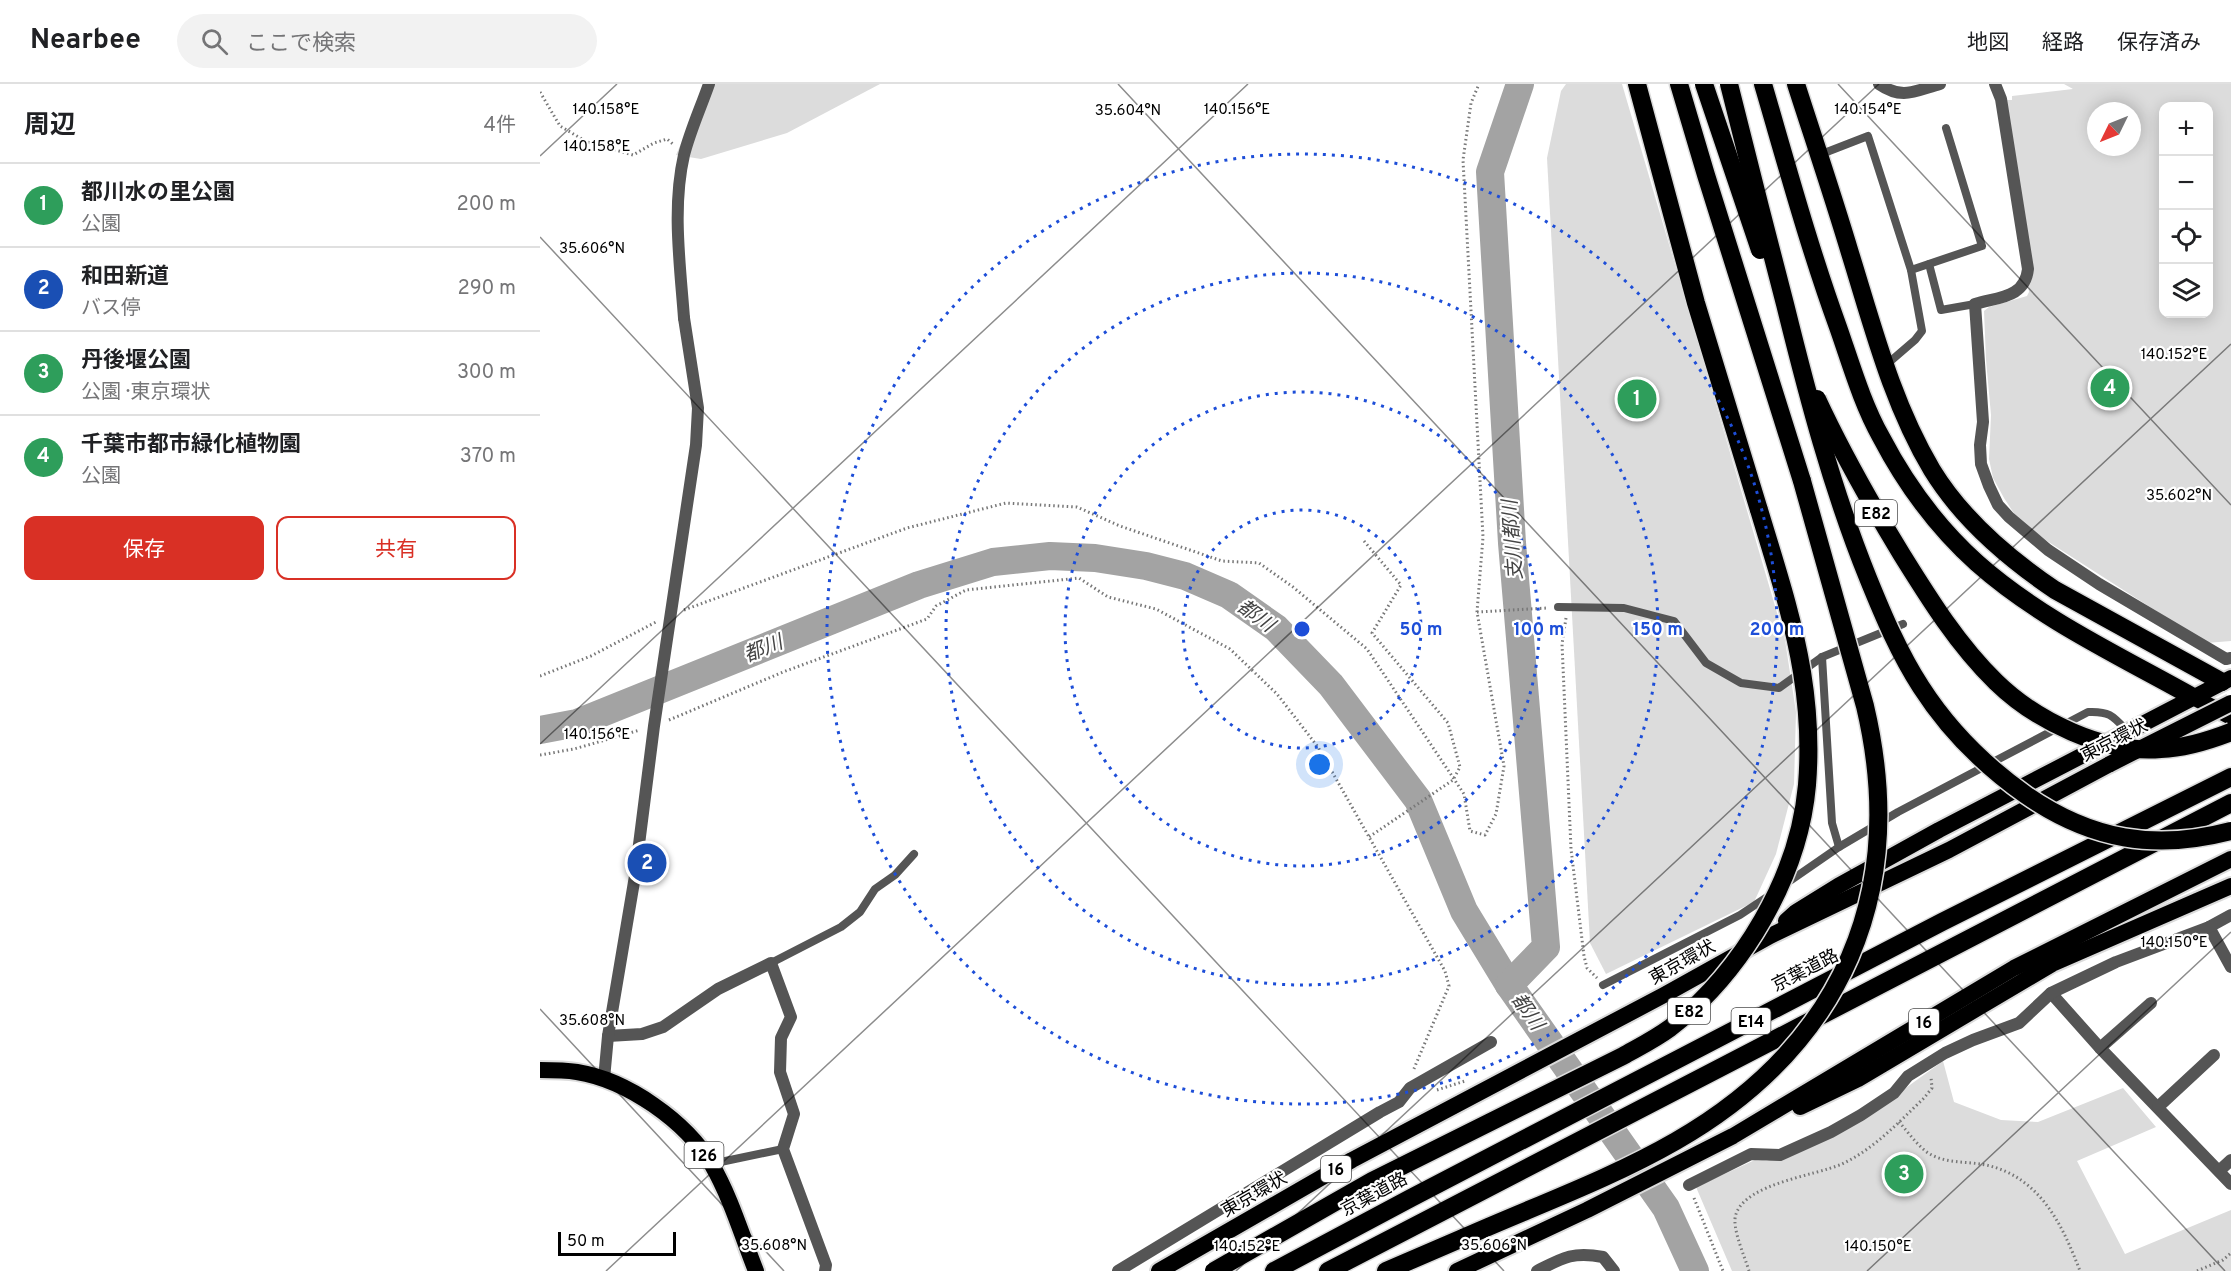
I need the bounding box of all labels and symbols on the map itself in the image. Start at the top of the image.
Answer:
text: 140.158°E [573,101,639,120]
text: 140.156°E [1204,101,1270,120]
text: 140.154°E [1834,101,1902,120]
text: 35.604°N [1095,102,1161,121]
north arrow [2087,102,2141,156]
text: 140.158°E [564,138,630,157]
text: 35.606°N [559,240,625,259]
text: 140.152°E [2141,346,2207,365]
pin: 4 [2090,366,2130,410]
pin: 1 [1618,376,1656,422]
text: 35.602°N [2146,487,2212,506]
water label: 支川都川 [1498,497,1530,581]
road number: E82 [1855,500,1897,526]
water label: 都川 [1231,594,1280,640]
centre of rings [1292,619,1312,639]
text: 50 m [1399,619,1443,642]
text: 100 m [1513,619,1565,642]
text: 150 m [1633,619,1683,642]
text: 200 m [1749,619,1805,642]
water label: 都川 [740,630,789,669]
street label: 東京環状 [2077,715,2152,768]
text: 140.156°E [564,726,630,745]
your location [1305,750,1334,779]
pin: 2 [628,840,666,886]
text: 140.150°E [2140,934,2208,953]
street label: 東京環状 [1646,936,1720,991]
street label: 京葉道路 [1768,945,1843,998]
water label: 都川 [1504,988,1550,1038]
road number: E82 [1668,998,1710,1024]
road number: E14 [1732,1008,1770,1034]
road number: 16 [1909,1009,1939,1035]
text: 35.608°N [559,1012,625,1031]
road number: 126 [684,1142,724,1168]
pin: 3 [1884,1152,1924,1196]
road number: 16 [1321,1156,1351,1182]
street label: 東京環状 [1218,1167,1292,1223]
street label: 京葉道路 [1338,1168,1412,1222]
scale bar [558,1229,676,1256]
text: 35.608°N [741,1237,807,1256]
text: 35.606°N [1461,1237,1527,1256]
text: 140.152°E [1214,1238,1280,1257]
text: 140.150°E [1844,1238,1912,1257]

